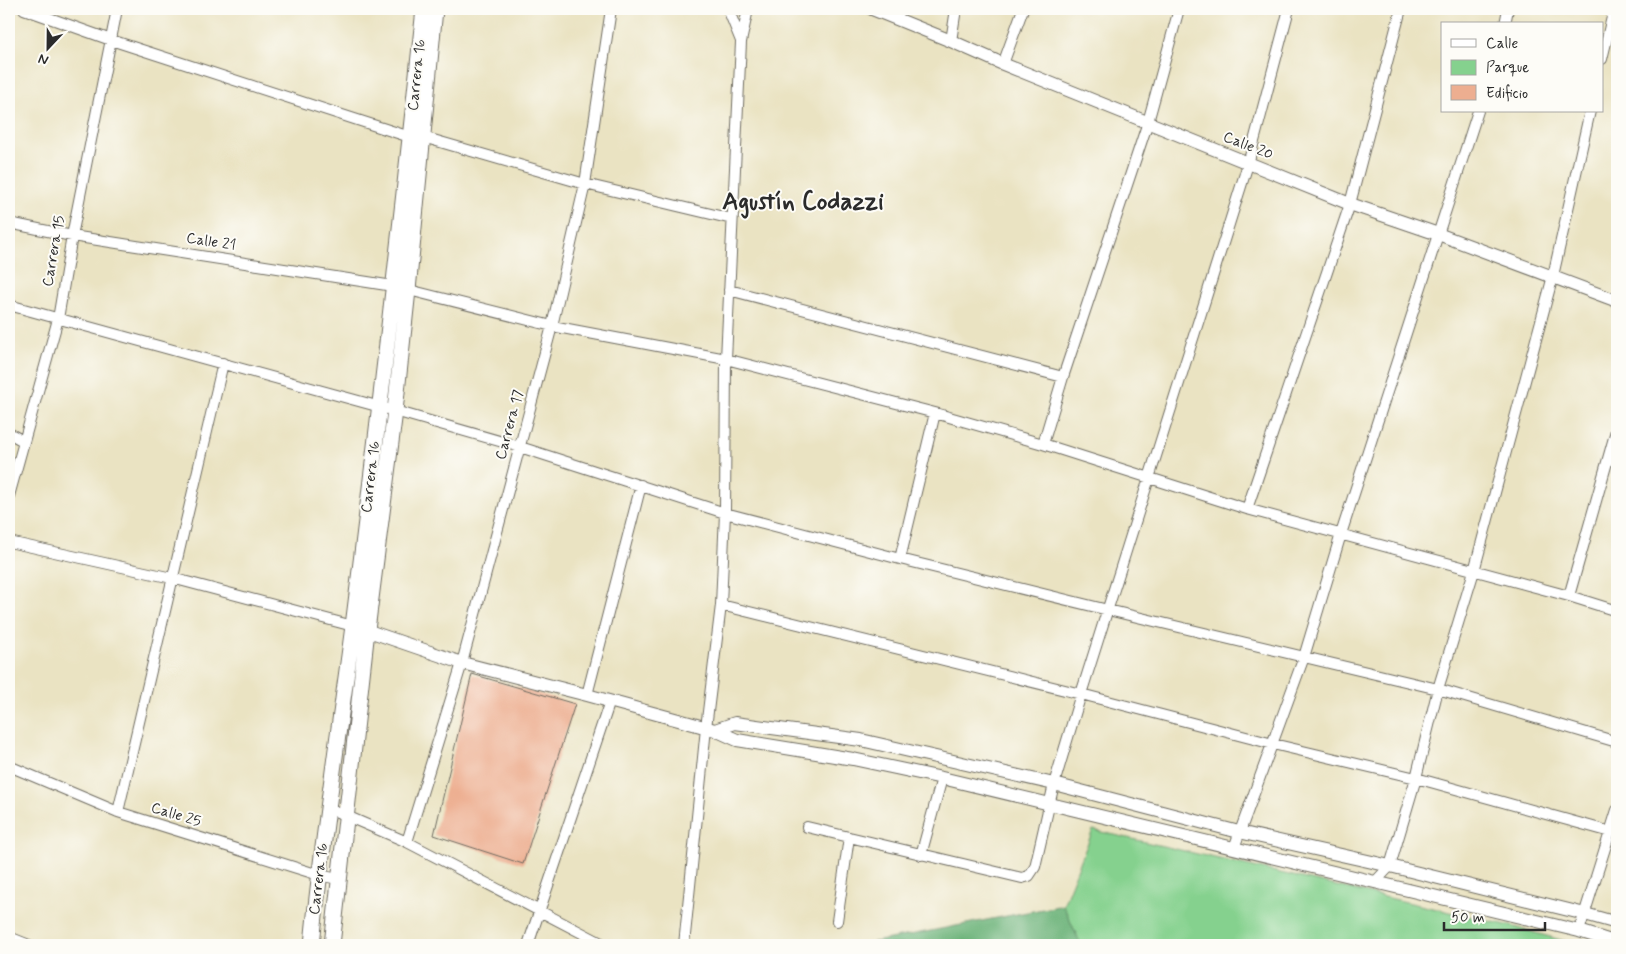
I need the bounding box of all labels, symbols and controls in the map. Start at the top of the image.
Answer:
north arrow [22,22,72,72]
legend [1441,22,1604,112]
text: Calle [1486,34,1518,54]
street label: Carrera 16 [403,38,431,112]
text: N [36,49,51,69]
text: Parque [1486,58,1529,78]
text: Edificio [1486,84,1528,104]
street label: Calle 20 [1220,127,1276,165]
district label: Agustín Codazzi [722,186,884,219]
street label: Carrera 15 [38,214,70,288]
street label: Calle 21 [185,228,237,256]
street label: Carrera 17 [491,387,529,462]
street label: Carrera 16 [357,440,385,514]
street label: Calle 25 [148,798,204,832]
street label: Carrera 16 [305,842,333,916]
scale bar [1444,899,1545,931]
text: 50 m [1451,908,1485,928]

